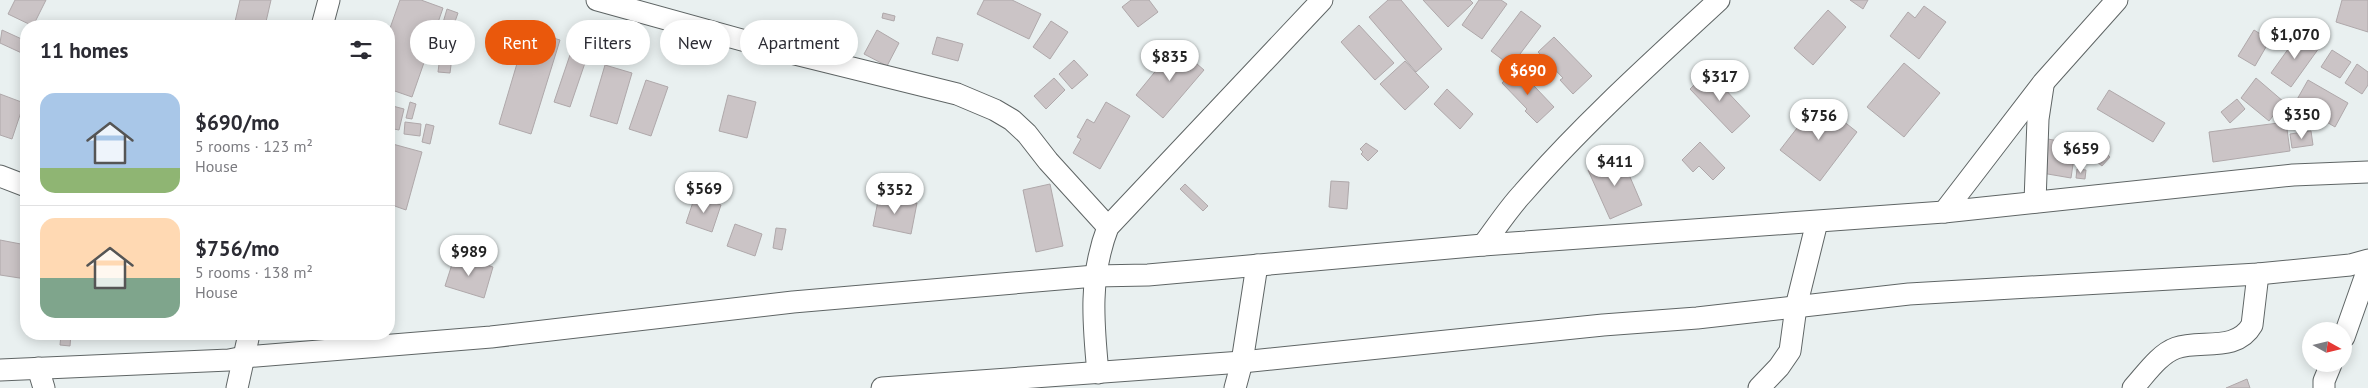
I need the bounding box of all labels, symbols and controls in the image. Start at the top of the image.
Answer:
pin: $1,070 [2254,18,2336,60]
chip: Buy [410,20,475,65]
chip: Rent [485,20,556,65]
chip: Filters [566,20,650,65]
chip: New [660,20,730,65]
chip: Apartment [740,20,858,65]
text: $1,070 [2270,24,2320,44]
icon: filters [347,36,375,64]
text: 11 homes [40,37,128,64]
pin: $835 [1140,39,1200,82]
text: $835 [1152,46,1188,66]
pin: $690 [1498,54,1558,96]
pin: $317 [1690,59,1750,102]
text: $690 [1510,60,1546,80]
text: $317 [1702,66,1738,86]
pin: $756 [1789,98,1849,141]
pin: $350 [2272,98,2332,140]
text: $350 [2284,104,2320,124]
text: $756 [1801,105,1837,125]
text: $690/mo [195,109,279,136]
icon: home [80,113,140,173]
pin: $659 [2051,132,2111,174]
text: 5 rooms · 123 m² [195,136,313,156]
text: $659 [2063,138,2099,158]
pin: $411 [1585,144,1645,187]
text: $411 [1597,151,1633,171]
text: House [195,156,238,176]
pin: $569 [674,172,734,214]
pin: $352 [865,172,925,215]
text: $569 [686,178,722,198]
text: $352 [877,179,913,199]
pin: $989 [439,234,499,277]
text: $756/mo [195,235,279,262]
icon: home [80,238,140,298]
text: $989 [451,241,487,261]
text: 5 rooms · 138 m² [195,262,313,282]
text: House [195,282,238,302]
north arrow [2302,322,2352,372]
map controls [2302,322,2352,372]

